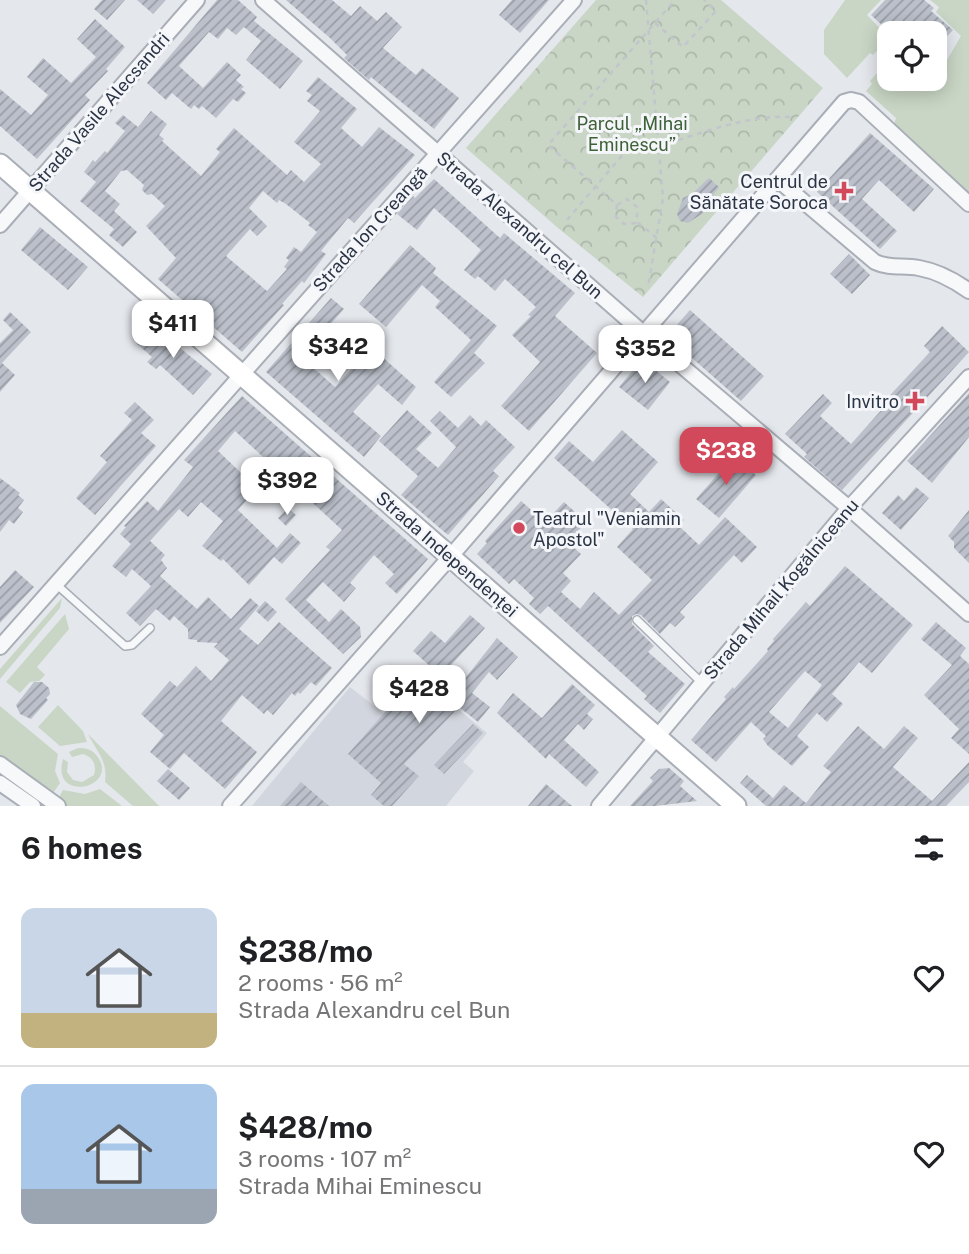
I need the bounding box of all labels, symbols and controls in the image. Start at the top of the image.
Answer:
map controls [877,21,947,91]
button: locate [877,21,947,91]
street label: Strada Vasile Alecsandri [24,28,174,196]
park label: Parcul „Mihai Eminescu” [576,113,688,155]
street label: Strada Alexandru cel Bun [433,147,607,303]
street label: Strada Ion Creangă [308,162,432,296]
place label: Centrul de Sănătate Soroca [689,171,828,213]
marker: Centrul de Sănătate Soroca [834,181,854,201]
pin: $411 [132,300,214,360]
text: $411 [148,309,198,336]
pin: $342 [297,324,379,383]
pin: $352 [604,326,686,385]
text: $342 [308,332,368,359]
text: $352 [614,334,676,361]
place label: Invitro [846,391,899,412]
marker: Invitro [905,391,925,411]
pin: $238 [685,428,767,487]
text: $238 [696,436,756,463]
pin: $392 [246,458,328,517]
text: $392 [257,466,317,493]
street label: Strada Independenței [372,487,522,621]
street label: Strada Mihail Kogălniceanu [699,494,863,684]
place label: Teatrul "Veniamin Apostol" [533,508,681,550]
marker: Teatrul "Veniamin Apostol" [511,520,527,536]
pin: $428 [378,666,460,725]
text: $428 [389,674,449,701]
icon: filters [910,829,948,867]
text: 6 homes [21,830,143,866]
text: $238/mo [238,933,373,969]
icon: home [77,936,161,1020]
icon: heart [910,959,948,997]
text: 2 rooms · 56 m² [238,969,403,996]
text: Strada Alexandru cel Bun [238,996,510,1023]
text: $428/mo [238,1109,373,1145]
icon: home [77,1112,161,1196]
icon: heart [910,1135,948,1173]
text: 3 rooms · 107 m² [238,1145,411,1172]
text: Strada Mihai Eminescu [238,1172,482,1199]

